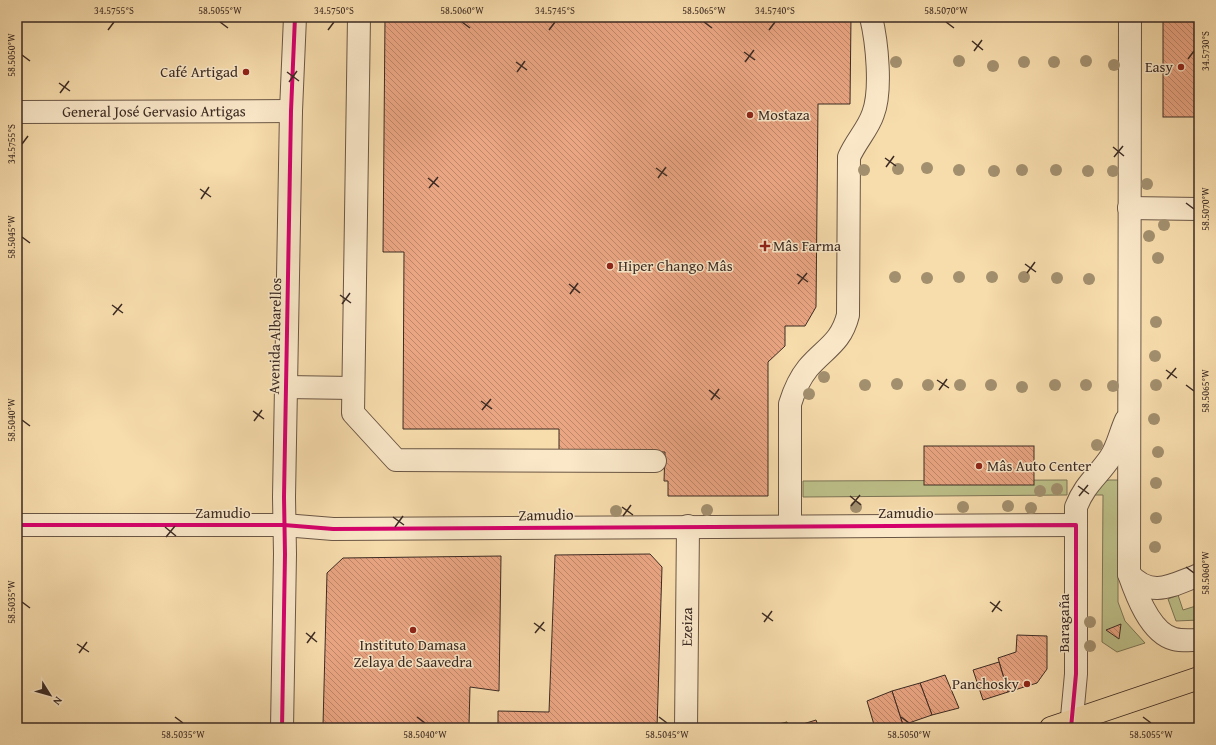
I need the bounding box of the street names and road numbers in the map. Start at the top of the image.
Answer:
street label: General José Gervasio Artigas [62,100,246,122]
street label: Avenida Albarellos [263,277,286,395]
street label: Zamudio [195,502,251,523]
street label: Zamudio [878,502,934,523]
street label: Zamudio [518,504,574,525]
street label: Baragaña [1053,594,1074,652]
street label: Ezeiza [676,607,697,647]

